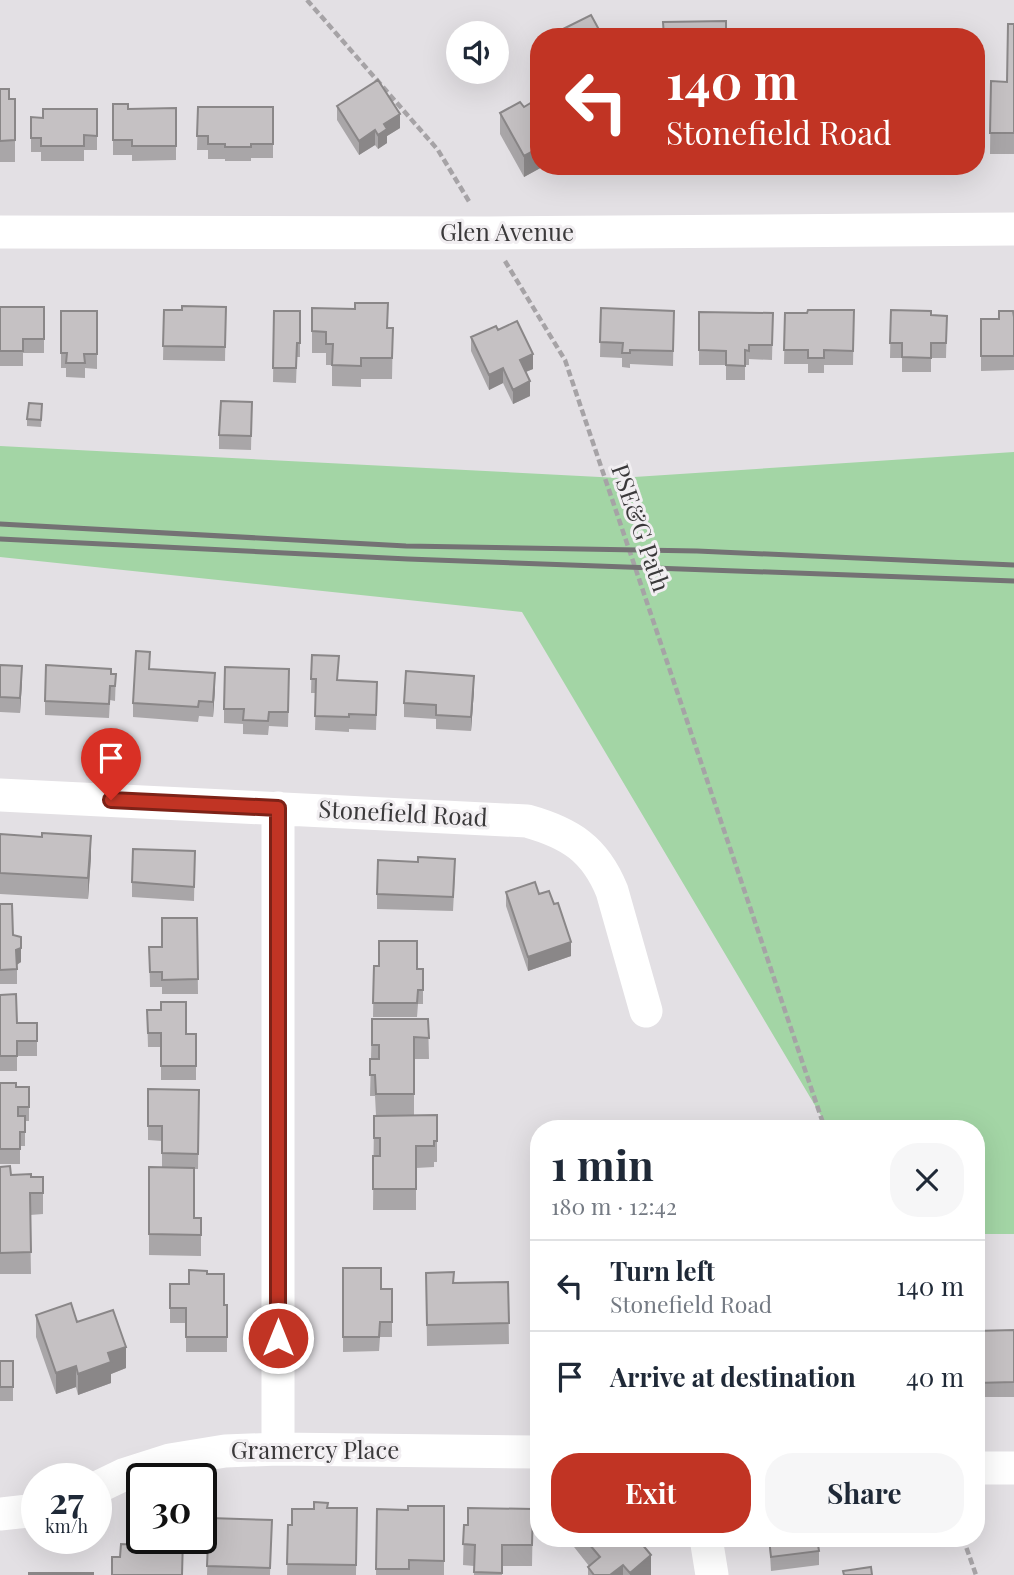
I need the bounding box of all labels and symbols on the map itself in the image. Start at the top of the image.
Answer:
street label: Glen Avenue [440,215,574,247]
street label: PSE&G Path [605,459,679,595]
pin [81,728,141,800]
street label: Stonefield Road [318,792,489,832]
position arrow [241,1301,315,1375]
street label: Gramercy Place [231,1433,399,1465]
speed limit sign: 30 [126,1463,217,1554]

